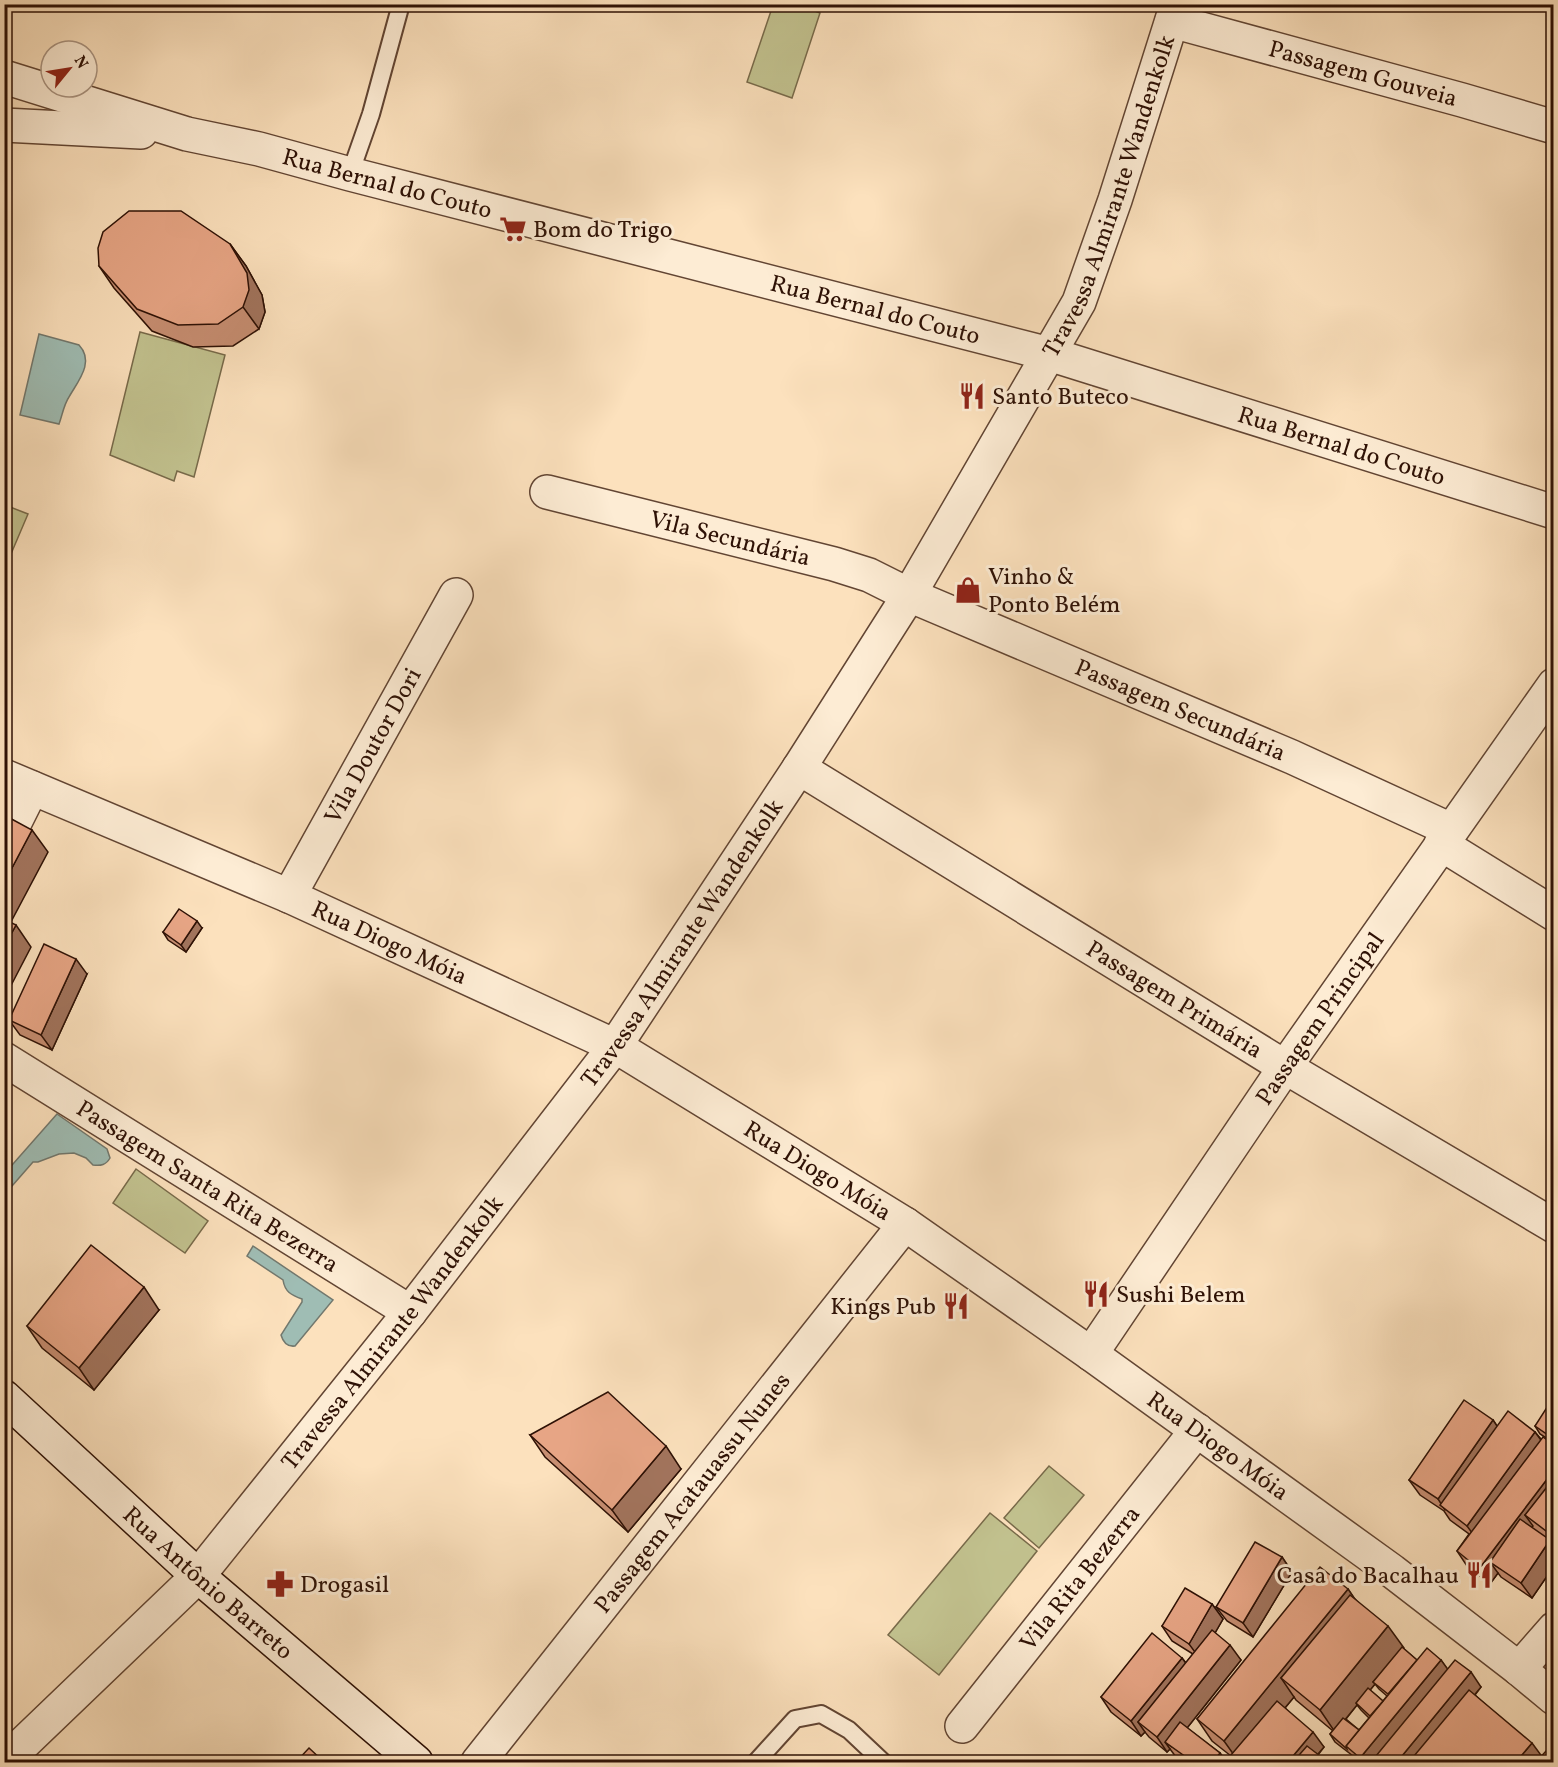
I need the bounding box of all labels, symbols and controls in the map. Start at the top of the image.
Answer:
street label: Travessa Almirante Wandenkolk [1035,31,1185,364]
street label: Passagem Gouveia [1264,33,1461,117]
north arrow [39,39,99,99]
text: N [68,52,93,73]
street label: Rua Bernal do Couto [278,141,495,229]
supermarket icon: Bom do Trigo [498,214,528,244]
place label: Bom do Trigo [533,214,673,248]
street label: Rua Bernal do Couto [766,268,983,355]
restaurant icon: Santo Buteco [957,381,987,411]
place label: Santo Buteco [992,381,1129,415]
street label: Rua Bernal do Couto [1233,399,1449,496]
street label: Vila Secundária [646,503,814,576]
place label: Vinho & Ponto Belém [988,561,1120,623]
shop icon: Vinho & Ponto Belém [953,575,983,605]
street label: Passagem Secundária [1069,652,1290,771]
street label: Vila Doutor Dori [317,662,431,831]
street label: Travessa Almirante Wandenkolk [574,793,793,1096]
street label: Rua Diogo Móia [305,894,472,995]
street label: Passagem Principal [1249,926,1394,1113]
street label: Passagem Primária [1079,933,1268,1068]
street label: Passagem Santa Rita Bezerra [69,1093,344,1282]
street label: Rua Diogo Móia [736,1114,897,1231]
street label: Travessa Almirante Wandenkolk [274,1189,513,1478]
restaurant icon: Sushi Belem [1081,1279,1111,1309]
place label: Sushi Belem [1116,1279,1246,1313]
place label: Kings Pub [830,1291,936,1325]
restaurant icon: Kings Pub [941,1291,971,1321]
street label: Passagem Acatauassu Nunes [587,1366,800,1621]
street label: Rua Diogo Móia [1139,1384,1295,1510]
street label: Rua Antônio Barreto [114,1499,300,1669]
street label: Vila Rita Bezerra [1013,1499,1149,1659]
place label: Casa do Bacalhau [1277,1560,1459,1594]
restaurant icon: Casa do Bacalhau [1464,1560,1494,1590]
pharmacy icon: Drogasil [265,1569,295,1599]
place label: Drogasil [300,1569,389,1603]

